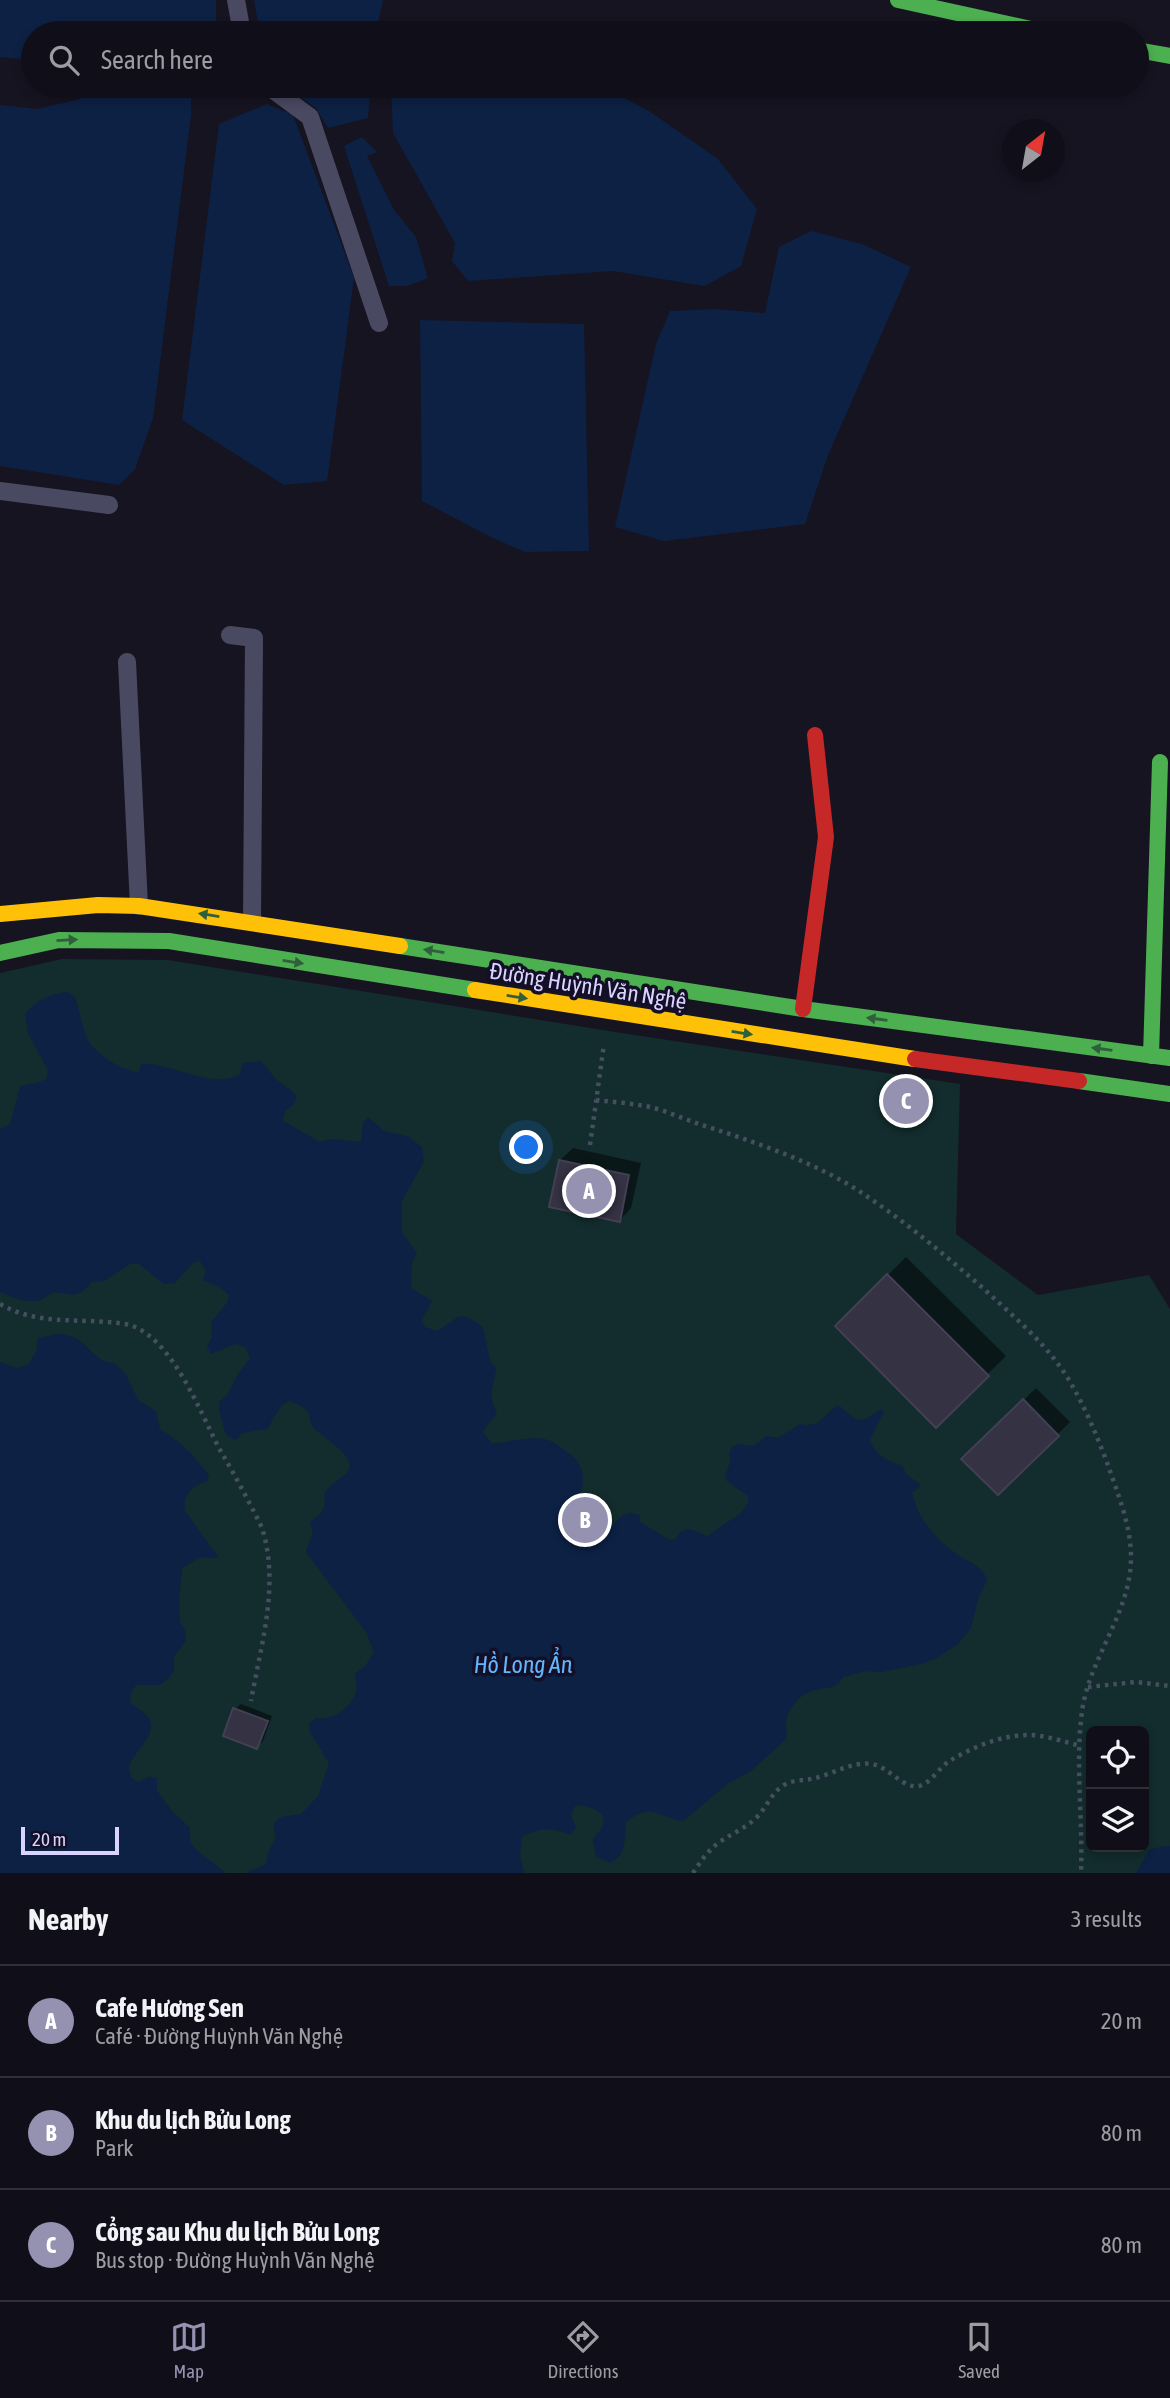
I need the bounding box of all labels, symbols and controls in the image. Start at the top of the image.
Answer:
search box [21,21,1149,98]
icon: search [45,41,83,79]
text: Search here [101,45,213,75]
north arrow [1002,119,1065,182]
one-way arrow [198,909,220,920]
one-way arrow [56,935,78,946]
one-way arrow [423,945,445,956]
one-way arrow [282,957,304,968]
street label: Đường Huỳnh Văn Nghệ [488,958,688,1014]
one-way arrow [506,992,528,1003]
one-way arrow [866,1013,888,1024]
one-way arrow [731,1028,753,1039]
one-way arrow [1091,1043,1113,1054]
pin: C [883,1075,929,1127]
your location [509,1130,543,1164]
pin: A [566,1165,612,1217]
pin: B [562,1494,608,1546]
water label: Hồ Long Ẩn [474,1646,573,1678]
map controls [1086,1726,1149,1852]
button: locate [1086,1726,1149,1789]
button: layers [1086,1789,1149,1852]
scale bar [21,1824,119,1856]
text: 20 m [32,1828,66,1850]
text: Nearby [28,1902,108,1936]
text: 3 results [1071,1906,1142,1932]
text: Cafe Hương Sen [95,1993,244,2023]
text: A [45,2008,57,2034]
text: 20 m [1101,2008,1142,2034]
text: Café · Đường Huỳnh Văn Nghệ [95,2023,343,2049]
text: Khu du lịch Bửu Long [95,2105,291,2135]
text: B [46,2120,56,2146]
text: 80 m [1101,2120,1142,2146]
text: Park [95,2135,133,2161]
text: Cổng sau Khu du lịch Bửu Long [95,2217,379,2247]
text: C [46,2232,56,2258]
text: 80 m [1101,2232,1142,2258]
text: Bus stop · Đường Huỳnh Văn Nghệ [95,2247,375,2273]
tab: Map [170,2318,208,2382]
tab: Directions [548,2318,618,2382]
tab: Saved [958,2318,1000,2382]

